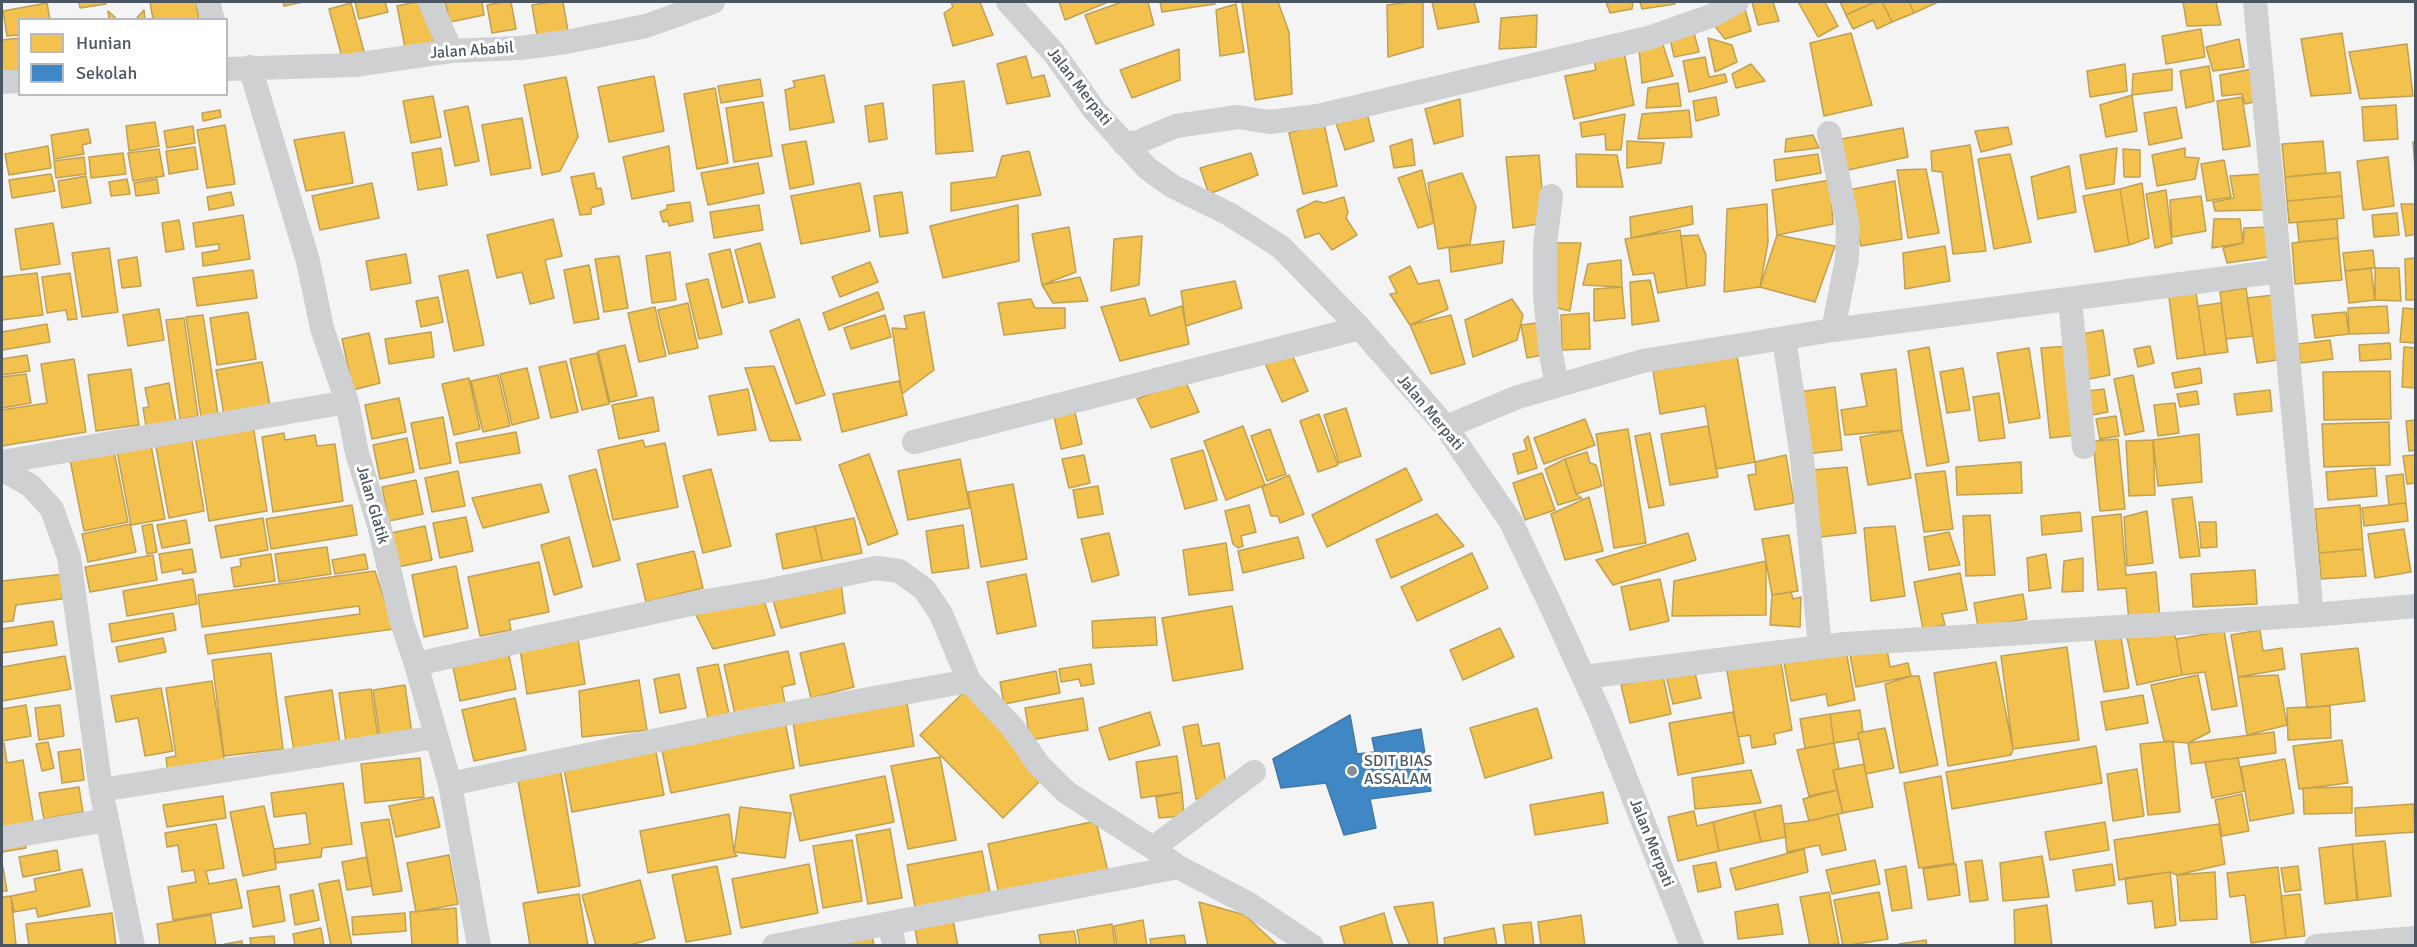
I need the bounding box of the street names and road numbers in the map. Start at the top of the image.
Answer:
street label: Jalan Ababil [430,39,514,63]
street label: Jalan Merpati [1043,44,1115,130]
street label: Jalan Merpati [1393,371,1467,455]
street label: Jalan Glatik [352,463,392,547]
street label: Jalan Merpati [1625,796,1677,890]

